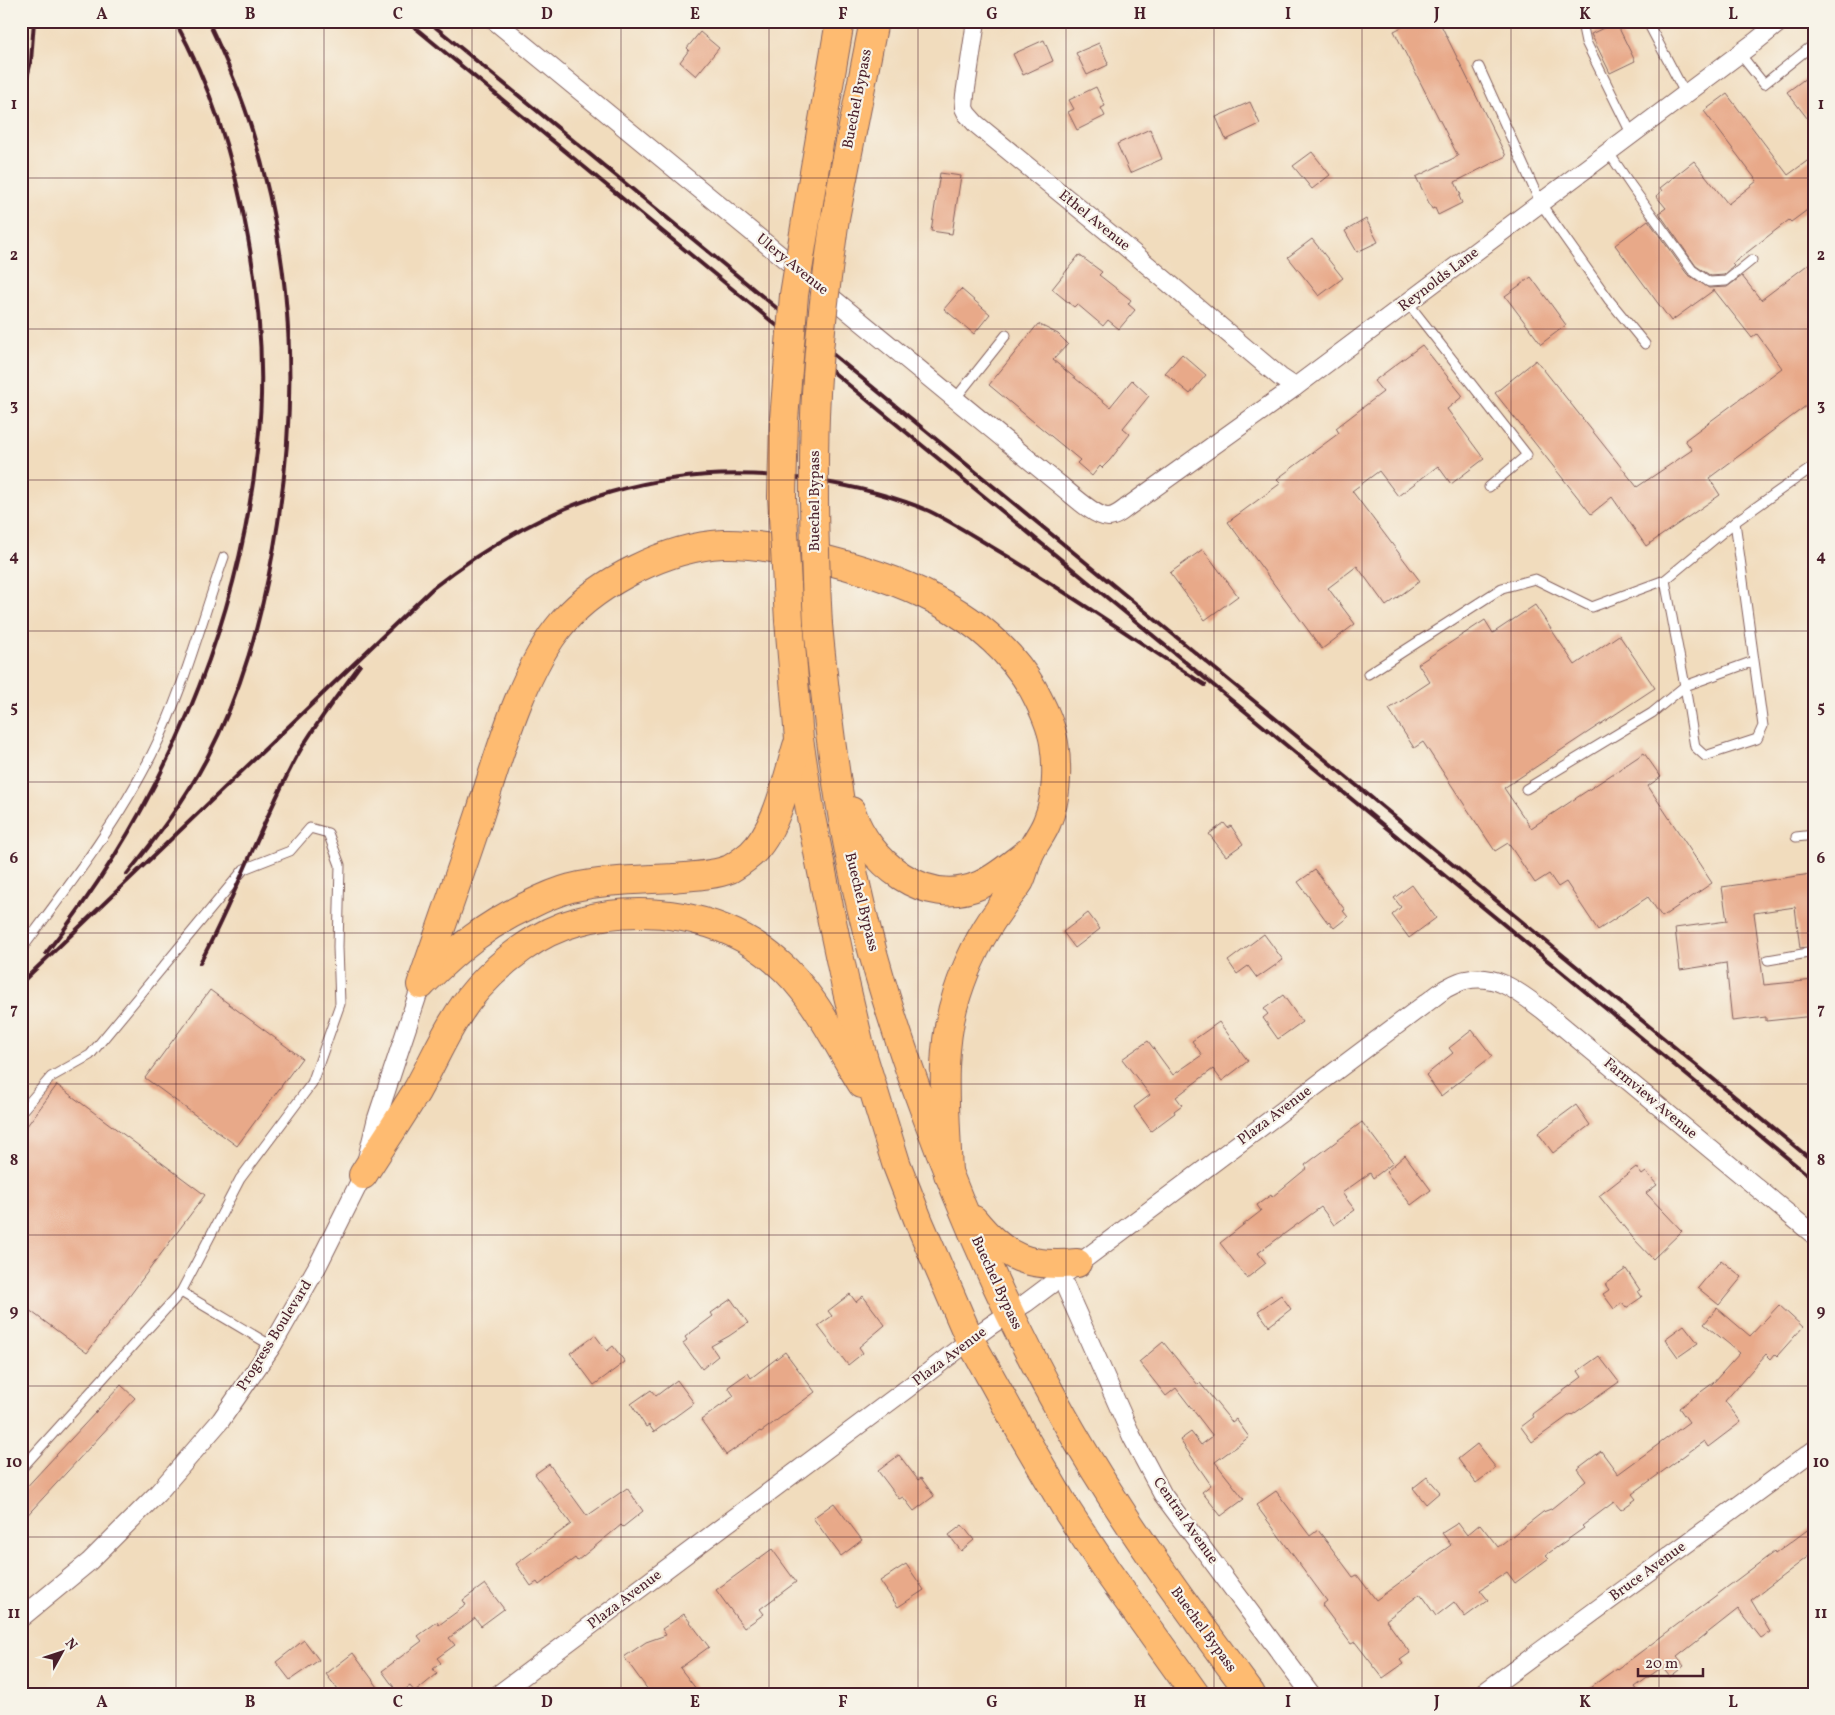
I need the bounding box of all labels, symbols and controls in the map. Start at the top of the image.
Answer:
text: A [96,4,108,26]
text: B [245,4,256,26]
text: C [393,4,403,26]
text: D [541,4,553,26]
text: E [690,4,700,26]
text: F [838,4,848,26]
text: G [986,4,998,26]
text: H [1134,4,1146,26]
text: I [1285,4,1291,26]
text: J [1433,4,1440,26]
text: K [1579,4,1591,26]
text: L [1728,4,1738,26]
street label: Buechel Bypass [838,47,878,151]
text: 1 [11,94,17,116]
text: 1 [1818,94,1824,116]
street label: Ethel Avenue [1054,185,1134,257]
street label: Ulery Avenue [751,229,833,301]
street label: Reynolds Lane [1394,243,1484,317]
text: 2 [10,245,18,267]
text: 2 [1817,245,1825,267]
text: 3 [10,395,18,417]
text: 3 [1817,395,1825,417]
street label: Buechel Bypass [805,450,826,552]
text: 4 [9,546,19,568]
text: 4 [1816,546,1826,568]
text: 5 [10,697,18,719]
text: 5 [1817,697,1825,719]
text: 6 [10,848,19,870]
text: 6 [1817,848,1826,870]
street label: Buechel Bypass [839,850,883,954]
text: 7 [10,999,18,1021]
text: 7 [1817,999,1825,1021]
street label: Farmview Avenue [1599,1053,1701,1145]
street label: Plaza Avenue [1234,1081,1316,1151]
text: 8 [10,1150,18,1172]
text: 8 [1817,1150,1825,1172]
street label: Buechel Bypass [965,1233,1027,1333]
street label: Progress Boulevard [232,1276,318,1396]
text: 9 [10,1301,19,1323]
text: 9 [1817,1301,1826,1323]
street label: Plaza Avenue [909,1322,991,1392]
text: 10 [6,1452,22,1474]
text: 10 [1813,1452,1829,1474]
street label: Central Avenue [1147,1473,1223,1569]
street label: Bruce Avenue [1605,1537,1691,1607]
street label: Plaza Avenue [584,1565,666,1635]
street label: Buechel Bypass [1165,1583,1241,1677]
text: 11 [8,1603,20,1625]
text: 11 [1815,1603,1827,1625]
north arrow [38,1628,88,1678]
text: N [60,1635,81,1655]
scale bar [1638,1645,1702,1677]
text: 20 m [1645,1654,1678,1675]
text: A [96,1692,108,1714]
text: B [245,1692,256,1714]
text: C [393,1692,403,1714]
text: D [541,1692,553,1714]
text: E [690,1692,700,1714]
text: F [838,1692,848,1714]
text: G [986,1692,998,1714]
text: H [1134,1692,1146,1714]
text: I [1285,1692,1291,1714]
text: J [1433,1692,1440,1714]
text: K [1579,1692,1591,1714]
text: L [1728,1692,1738,1714]

